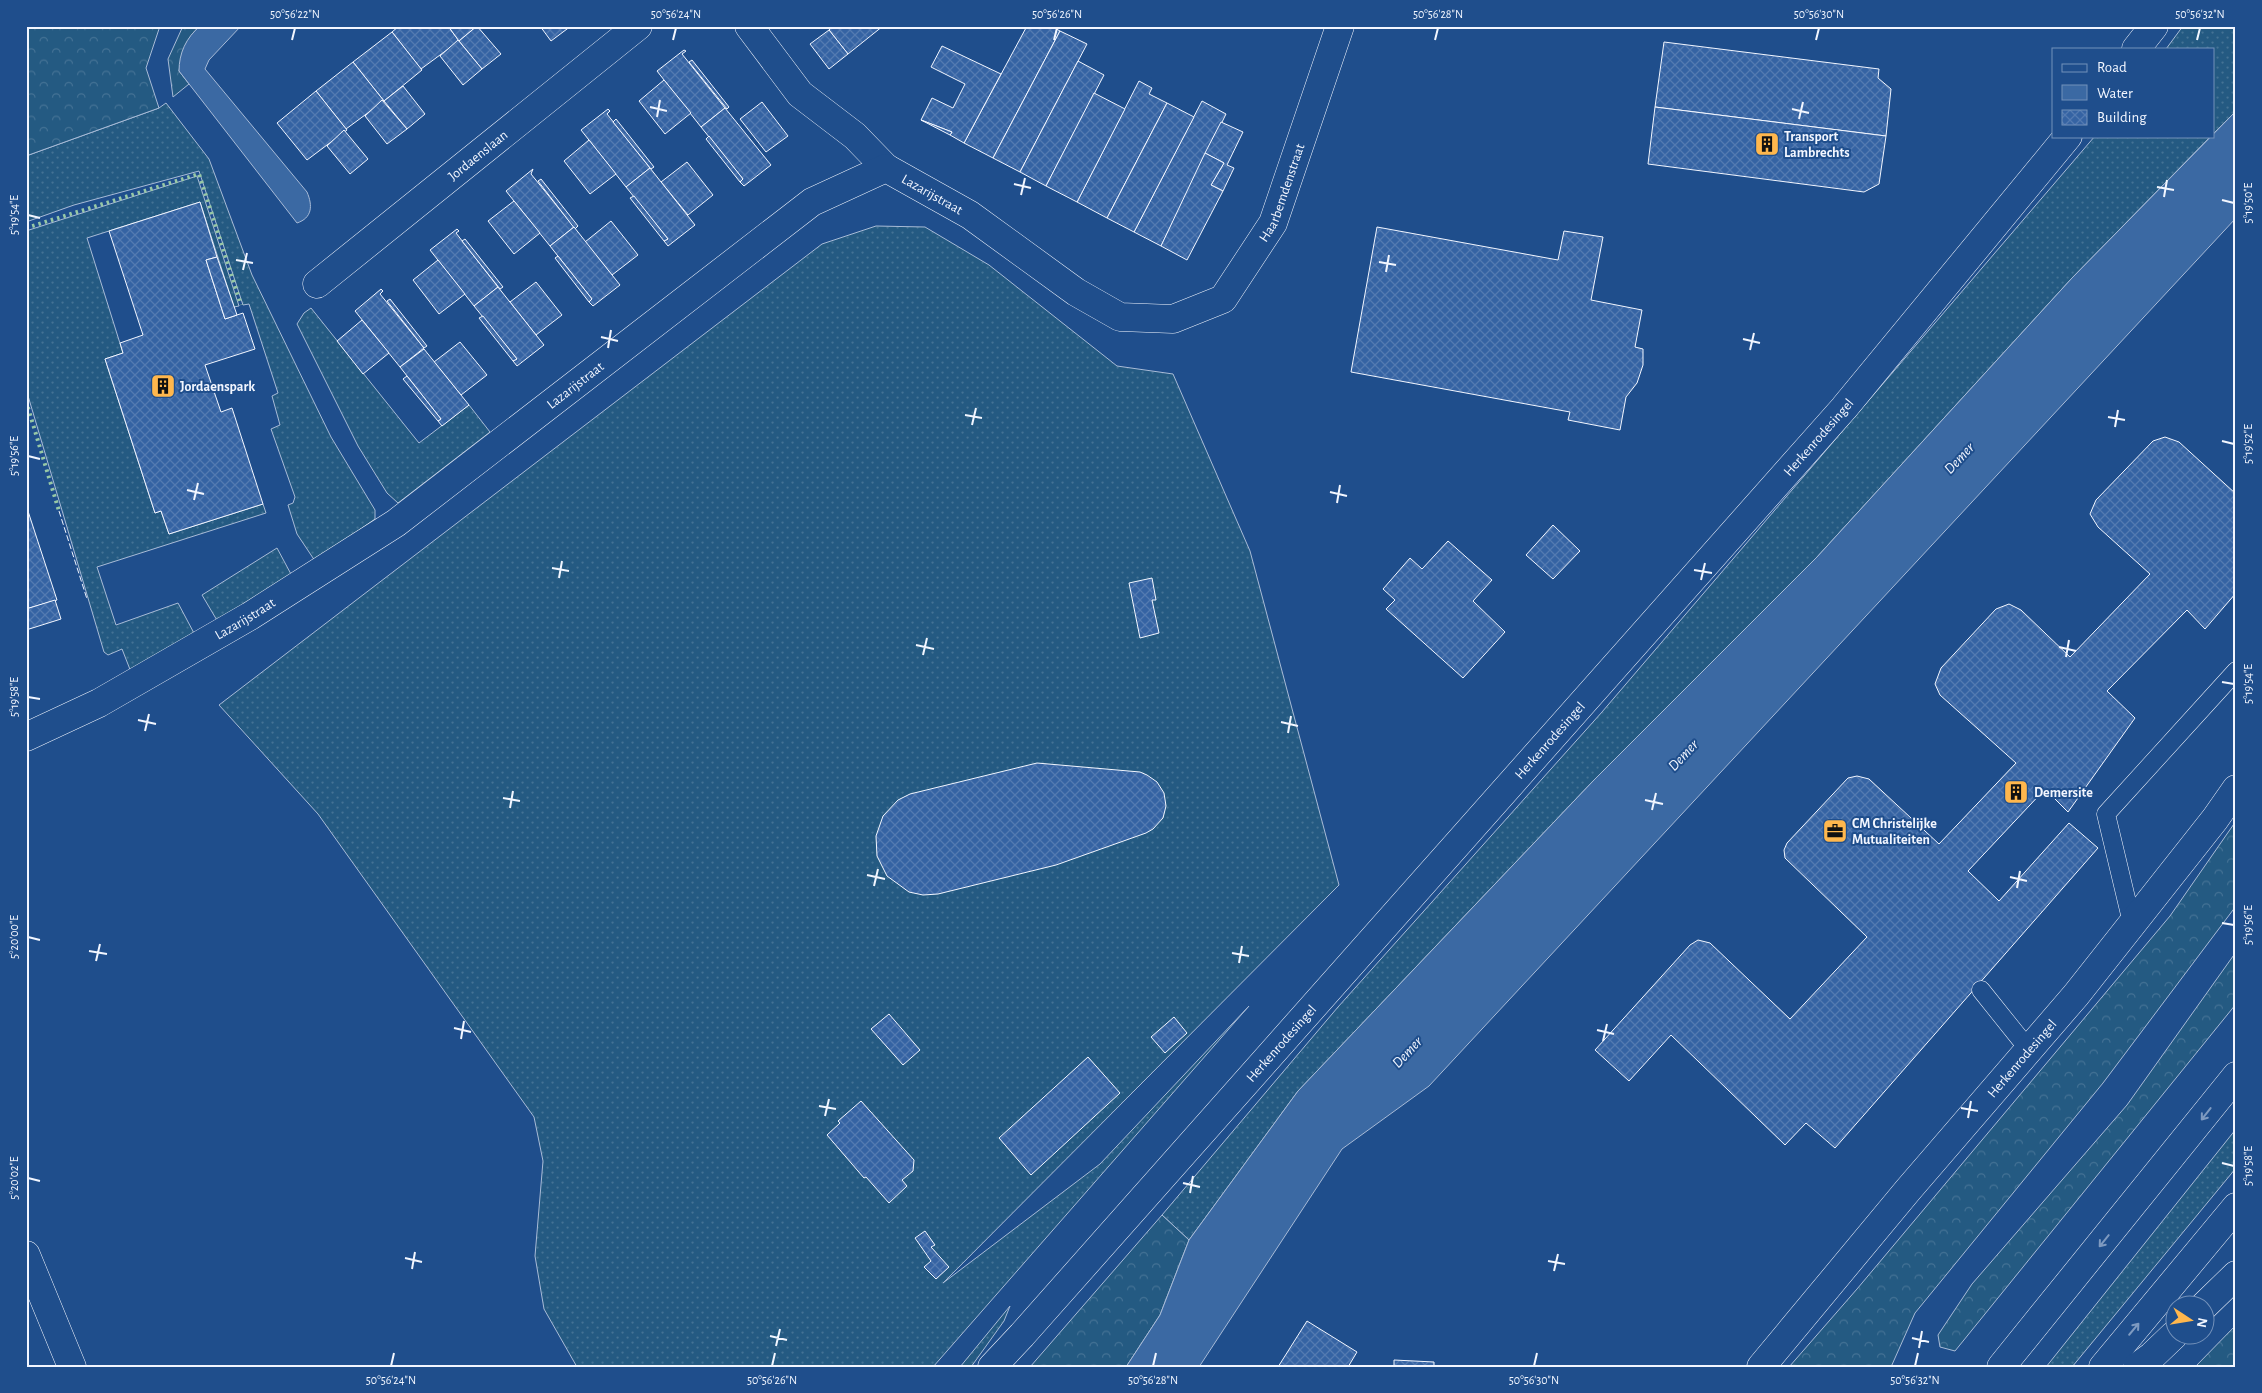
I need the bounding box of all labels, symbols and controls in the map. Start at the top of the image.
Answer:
text: 50°56'22"N [270,8,320,20]
text: 50°56'24"N [651,8,701,20]
text: 50°56'26"N [1032,8,1082,20]
text: 50°56'28"N [1413,8,1463,20]
text: 50°56'30"N [1794,8,1844,20]
text: 50°56'32"N [2175,8,2225,20]
legend [2052,48,2214,138]
text: Road [2097,60,2127,75]
text: Water [2097,86,2133,101]
text: Building [2097,110,2147,125]
street label: Jordaenslaan [446,128,510,184]
place label: Transport Lambrechts [1784,130,1850,160]
building icon: Transport Lambrechts [1754,131,1780,157]
street label: Haarbemdenstraat [1257,142,1308,245]
street label: Lazarijstraat [899,172,965,218]
text: 5°19'50"E [2242,182,2254,223]
text: 5°19'54"E [8,195,20,235]
street label: Lazarijstraat [545,359,607,412]
building icon: Jordaenspark [150,373,176,399]
place label: Jordaenspark [180,380,255,394]
street label: Herkenrodesingel [1781,396,1857,479]
text: 5°19'52"E [2242,424,2254,464]
text: 5°19'56"E [8,436,20,476]
water label: Demer [1942,439,1978,477]
street label: Lazarijstraat [213,596,278,643]
text: 5°19'54"E [2242,664,2254,704]
text: 5°19'58"E [8,677,20,717]
street label: Herkenrodesingel [1513,700,1588,782]
water label: Demer [1666,736,1702,774]
building icon: Demersite [2003,779,2029,805]
place label: Demersite [2034,786,2093,800]
place label: CM Christelijke Mutualiteiten [1852,817,1937,847]
office icon: CM Christelijke Mutualiteiten [1822,818,1848,844]
text: 5°19'56"E [2242,905,2254,945]
text: 5°20'00"E [8,915,20,959]
street label: Herkenrodesingel [1244,1003,1319,1085]
street label: Herkenrodesingel [1985,1017,2059,1100]
water label: Demer [1390,1033,1426,1071]
one-way arrow [2200,1107,2211,1120]
text: 5°19'58"E [2242,1146,2254,1186]
text: 5°20'02"E [8,1156,20,1200]
one-way arrow [2098,1234,2109,1247]
north arrow [2164,1296,2214,1346]
text: N [2194,1316,2210,1329]
one-way arrow [2129,1323,2140,1336]
text: 50°56'24"N [366,1374,416,1386]
text: 50°56'26"N [747,1374,797,1386]
text: 50°56'28"N [1128,1374,1178,1386]
text: 50°56'30"N [1509,1374,1559,1386]
text: 50°56'32"N [1890,1374,1940,1386]

